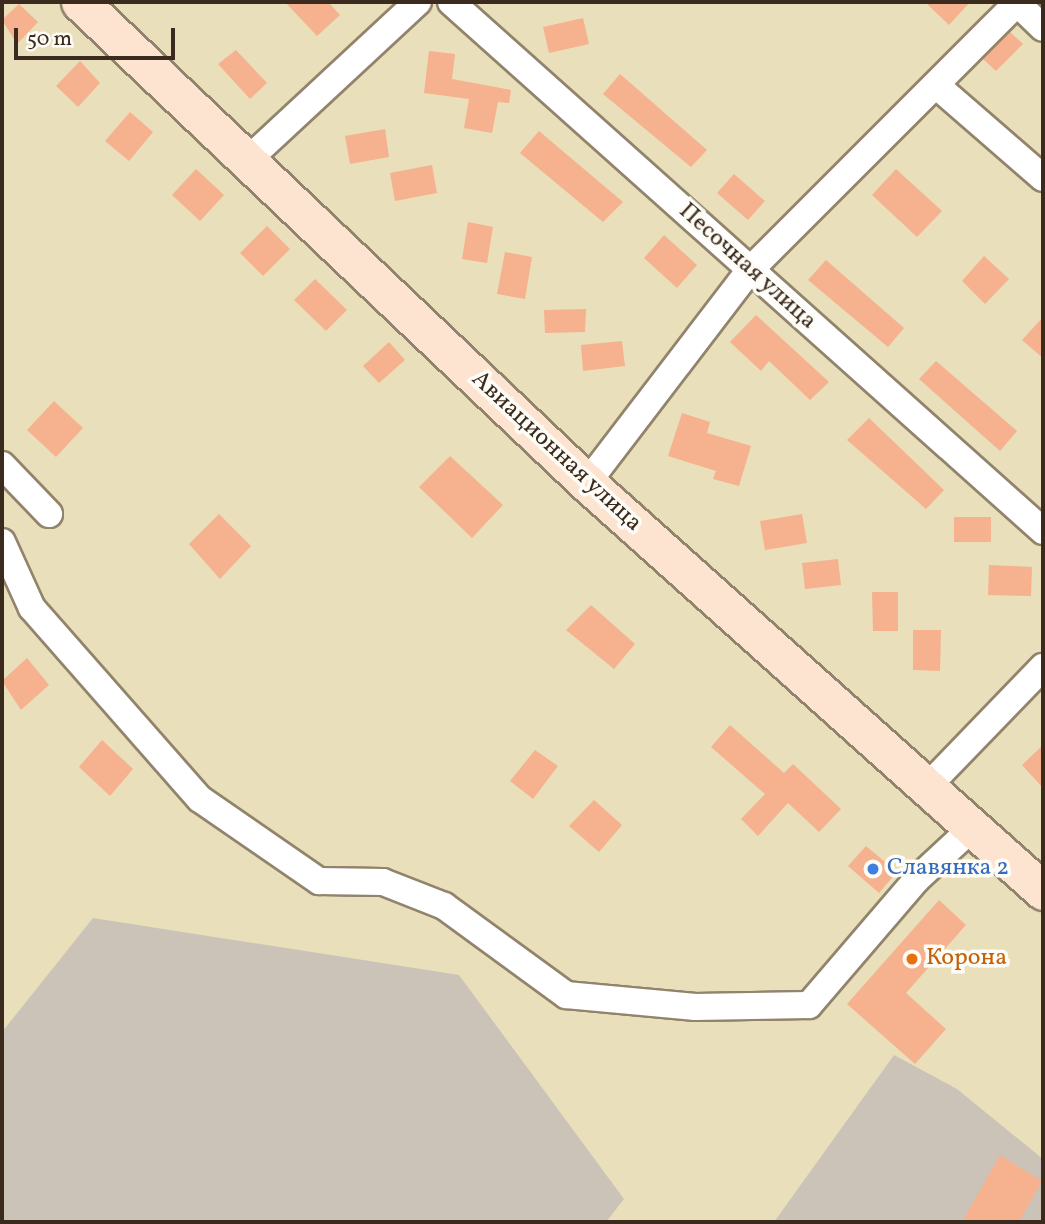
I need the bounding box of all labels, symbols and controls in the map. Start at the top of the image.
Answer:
scale bar [18,14,178,58]
text: 50 m [27,25,72,54]
street label: Песочная улица [672,197,822,337]
street label: Авиационная улица [465,365,647,539]
place label: Славянка 2 [887,855,1009,883]
marker: Славянка 2 [865,861,881,877]
place label: Корона [926,945,1007,973]
marker: Корона [904,951,920,967]

